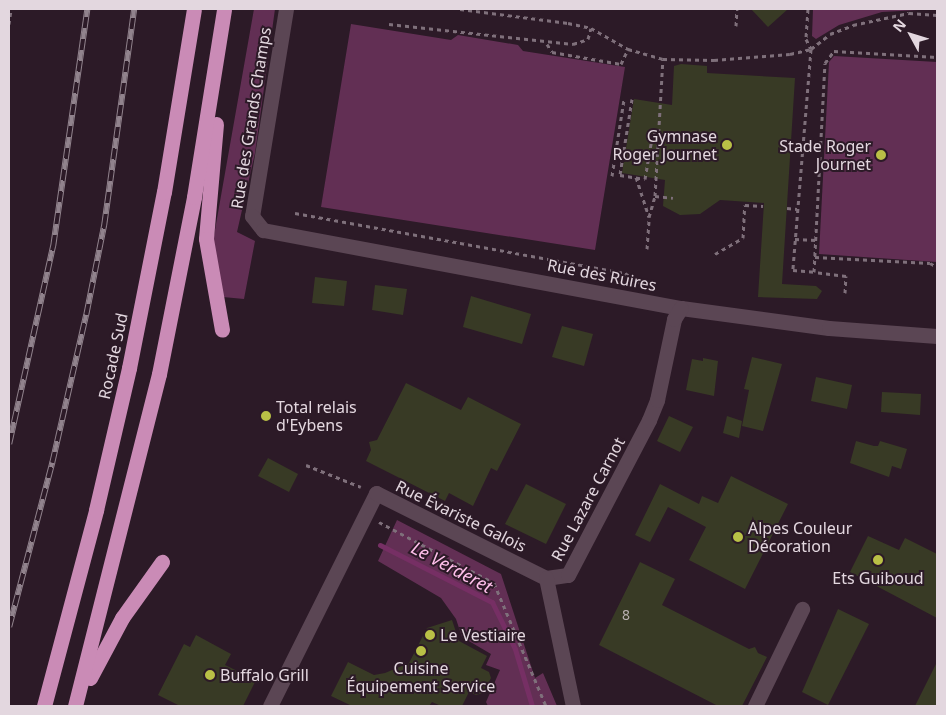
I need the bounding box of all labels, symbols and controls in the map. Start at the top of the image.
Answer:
north arrow [886,10,936,60]
text: N [888,15,910,36]
street label: Rue des Grands Champs [227,26,275,210]
place label: Gymnase Roger Journet [613,126,717,164]
place label: Stade Roger Journet [779,136,871,174]
marker: Gymnase Roger Journet [721,139,733,151]
marker: Stade Roger Journet [875,149,887,161]
street label: Rue des Ruires [546,255,658,295]
street label: Rocade Sud [94,311,132,401]
place label: Total relais d'Eybens [276,397,357,435]
marker: Total relais d'Eybens [260,410,272,422]
street label: Rue Lazare Carnot [547,434,629,564]
street label: Rue Évariste Galois [393,476,529,556]
place label: Alpes Couleur Décoration [748,518,852,556]
marker: Alpes Couleur Décoration [732,531,744,543]
water label: Le Verderet [408,537,496,597]
marker: Ets Guiboud [872,554,884,566]
place label: Ets Guiboud [832,568,924,588]
house number: 8 [622,607,630,623]
place label: Le Vestiaire [440,625,526,645]
marker: Le Vestiaire [424,629,436,641]
marker: Cuisine Équipement Service [415,645,427,657]
place label: Cuisine Équipement Service [347,658,495,696]
place label: Buffalo Grill [220,665,309,685]
marker: Buffalo Grill [204,669,216,681]

